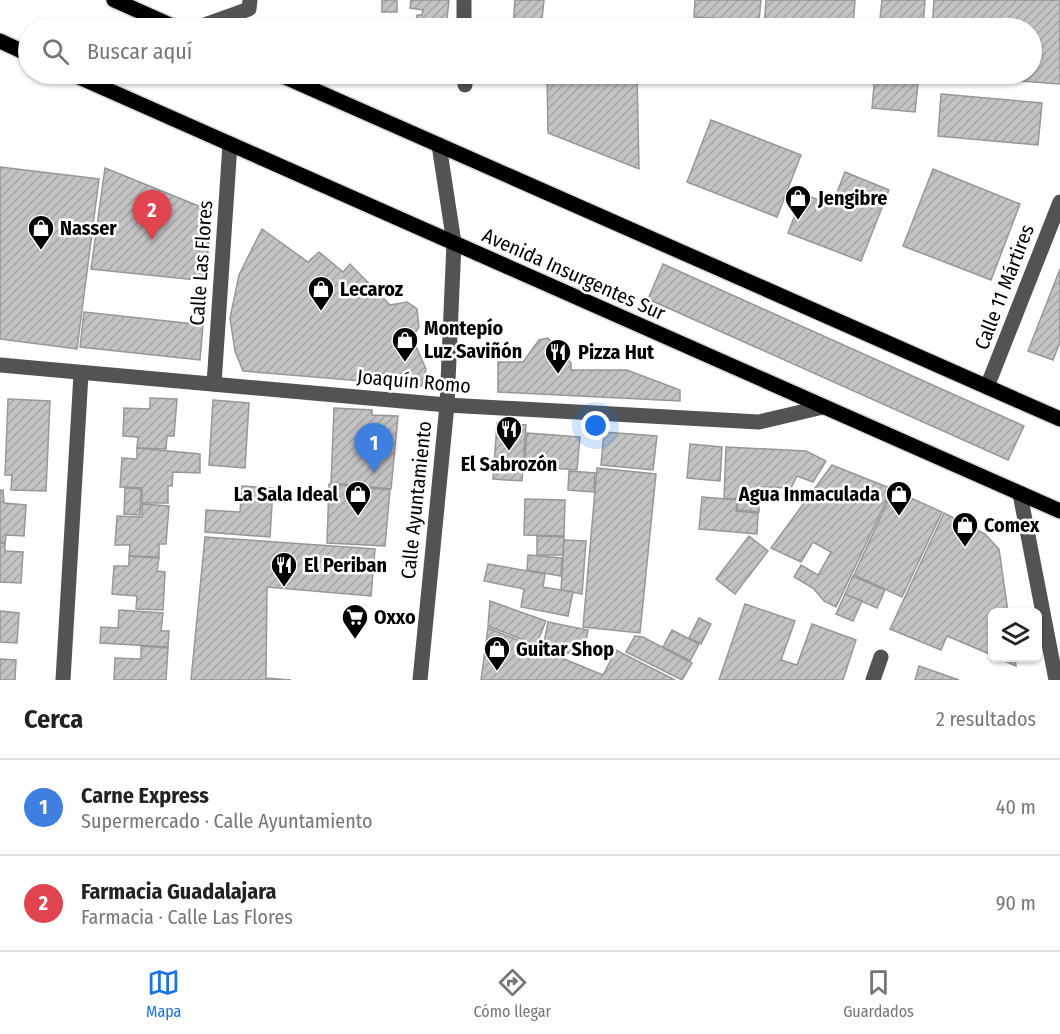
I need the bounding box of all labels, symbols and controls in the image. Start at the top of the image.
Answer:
search box [18,18,1042,84]
icon: search [39,35,72,68]
text: Buscar aquí [87,38,192,65]
shop icon: Jengibre [783,183,813,221]
place label: Jengibre [817,186,887,210]
pin: 2 [132,190,172,240]
street label: Calle Las Flores [185,200,217,326]
shop icon: Nasser [26,213,56,251]
place label: Nasser [60,216,117,240]
street label: Calle 11 Mártires [969,221,1039,353]
street label: Avenida Insurgentes Sur [479,223,669,325]
shop icon: Lecaroz [306,274,336,312]
place label: Lecaroz [340,277,404,301]
place label: Montepío Luz Saviñón [424,316,522,363]
shop icon: Montepío Luz Saviñón [390,325,420,363]
restaurant icon: Pizza Hut [543,337,573,375]
place label: Pizza Hut [578,340,655,364]
street label: Joaquín Romo [356,364,472,398]
your location [581,411,610,440]
restaurant icon: El Sabrozón [494,414,524,452]
street label: Calle Ayuntamiento [396,420,436,580]
pin: 1 [354,424,394,473]
place label: El Sabrozón [461,452,557,476]
shop icon: La Sala Ideal [343,479,373,517]
shop icon: Agua Inmaculada [884,479,914,517]
place label: La Sala Ideal [234,482,339,506]
place label: Agua Inmaculada [738,482,880,506]
shop icon: Comex [950,510,980,548]
place label: Comex [984,513,1040,537]
restaurant icon: El Periban [269,550,299,588]
place label: El Periban [304,553,387,577]
supermarket icon: Oxxo [340,602,370,640]
place label: Oxxo [374,605,416,629]
map controls [988,608,1042,662]
button: layers [988,608,1042,662]
shop icon: Guitar Shop [482,634,512,672]
place label: Guitar Shop [516,637,614,661]
text: Cerca [24,704,83,735]
text: 2 resultados [936,707,1036,731]
text: Carne Express [81,782,209,809]
text: 1 [39,795,48,819]
text: 40 m [996,795,1036,819]
text: Supermercado · Calle Ayuntamiento [81,809,372,833]
text: Farmacia Guadalajara [81,878,277,905]
text: 2 [39,891,48,915]
text: 90 m [996,891,1036,915]
text: Farmacia · Calle Las Flores [81,905,293,929]
tab: Mapa [146,966,181,1021]
tab: Cómo llegar [474,966,551,1021]
tab: Guardados [843,966,914,1021]

